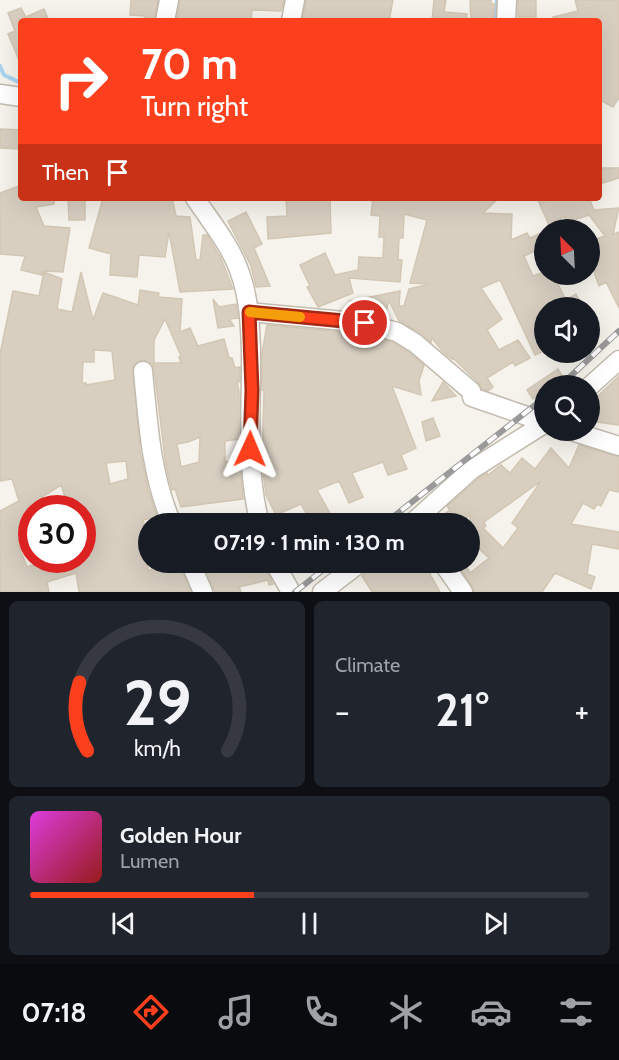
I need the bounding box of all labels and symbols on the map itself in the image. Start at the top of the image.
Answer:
north arrow [534,219,600,285]
pin [339,297,390,348]
position arrow [218,417,282,481]
speed limit sign: 30 [18,495,96,573]

